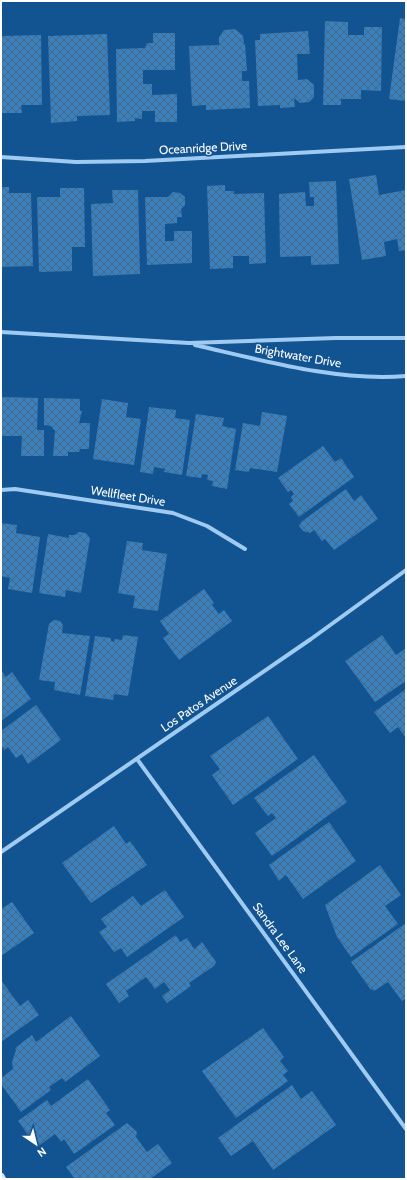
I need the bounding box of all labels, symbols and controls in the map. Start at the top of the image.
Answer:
street label: Oceanridge Drive [159,138,247,157]
street label: Brightwater Drive [254,341,343,371]
street label: Wellfleet Drive [90,482,166,509]
street label: Los Patos Avenue [158,673,240,735]
street label: Sandra Lee Lane [250,899,311,976]
north arrow [16,1124,56,1164]
text: N [35,1144,49,1160]

